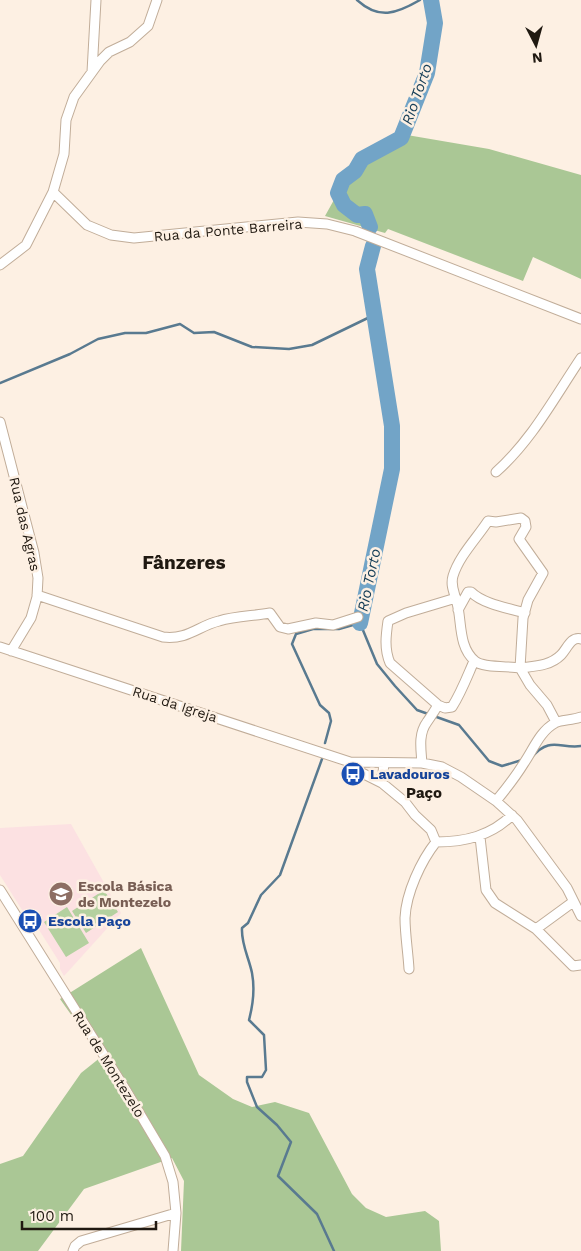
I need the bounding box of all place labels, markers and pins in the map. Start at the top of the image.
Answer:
bus stop icon: Lavadouros [340,761,366,787]
place label: Lavadouros [370,766,450,782]
place label: Escola Básica de Montezelo [78,878,173,910]
school or university icon: Escola Básica de Montezelo [48,881,74,907]
bus stop icon: Escola Paço [17,908,43,934]
place label: Escola Paço [48,913,131,929]

